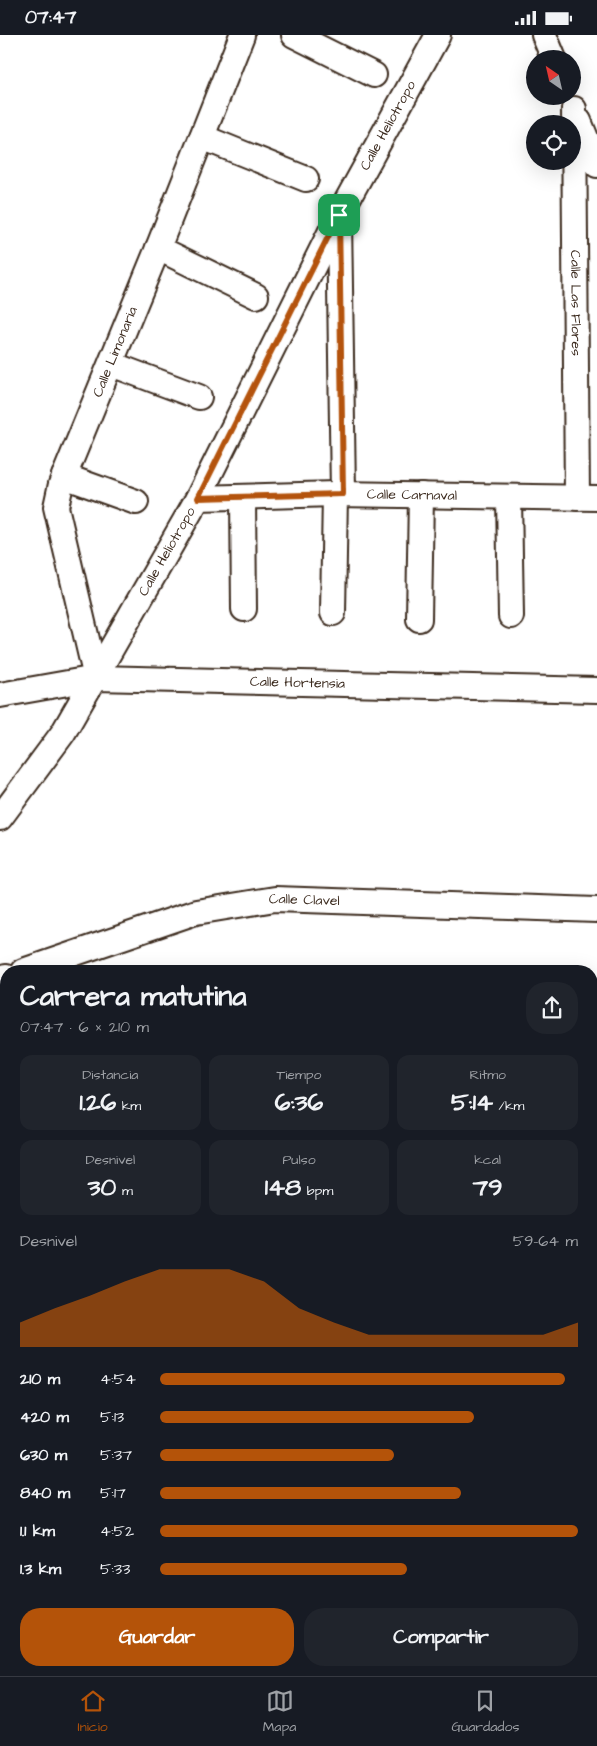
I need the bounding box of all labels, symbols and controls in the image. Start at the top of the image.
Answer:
text: 07:47 [25,4,76,31]
north arrow [526,50,581,105]
map controls [526,50,581,170]
street label: Calle Heliotropo [355,77,421,174]
button: locate [526,115,581,170]
pin [318,194,360,236]
icon: arrive [325,201,353,229]
street label: Calle Las Flores [565,250,586,356]
street label: Calle Limonaria [88,304,143,400]
street label: Calle Carnaval [367,484,457,506]
street label: Calle Heliotropo [134,503,201,600]
street label: Calle Hortensia [250,672,345,694]
street label: Calle Clavel [267,889,340,911]
text: Carrera matutina [20,977,246,1016]
button: share [526,982,578,1034]
text: 07:47 · 6 × 210 m [20,1016,149,1038]
text: Distancia [82,1065,138,1085]
text: Tiempo [277,1065,321,1085]
text: Ritmo [469,1065,506,1085]
text: 1.26 [79,1085,116,1120]
text: 6:36 [275,1085,323,1120]
text: 5:14 [451,1085,493,1120]
text: km [116,1096,141,1116]
text: /km [493,1096,524,1116]
text: Desnivel [85,1150,135,1170]
text: Pulso [282,1150,316,1170]
text: kcal [474,1150,501,1170]
text: 30 [88,1170,116,1205]
text: 148 [265,1170,301,1205]
text: 79 [473,1170,502,1205]
text: m [116,1181,133,1201]
text: bpm [301,1181,333,1201]
text: Desnivel [20,1230,77,1252]
text: 59–64 m [513,1230,578,1252]
text: 210 m [20,1368,60,1390]
text: 4:54 [100,1368,136,1390]
text: 420 m [20,1406,69,1428]
text: 5:13 [100,1406,124,1428]
text: 630 m [20,1444,67,1466]
text: 5:37 [100,1444,132,1466]
text: 840 m [20,1482,70,1504]
text: 5:17 [100,1482,126,1504]
text: 1.1 km [20,1520,55,1542]
text: 4:52 [100,1520,134,1542]
text: 1.3 km [20,1558,61,1580]
text: 5:33 [100,1558,130,1580]
button: Guardar [20,1608,294,1666]
button: Compartir [304,1608,578,1666]
tab: Inicio [78,1687,108,1737]
tab: Mapa [263,1687,296,1737]
tab: Guardados [451,1687,519,1737]

